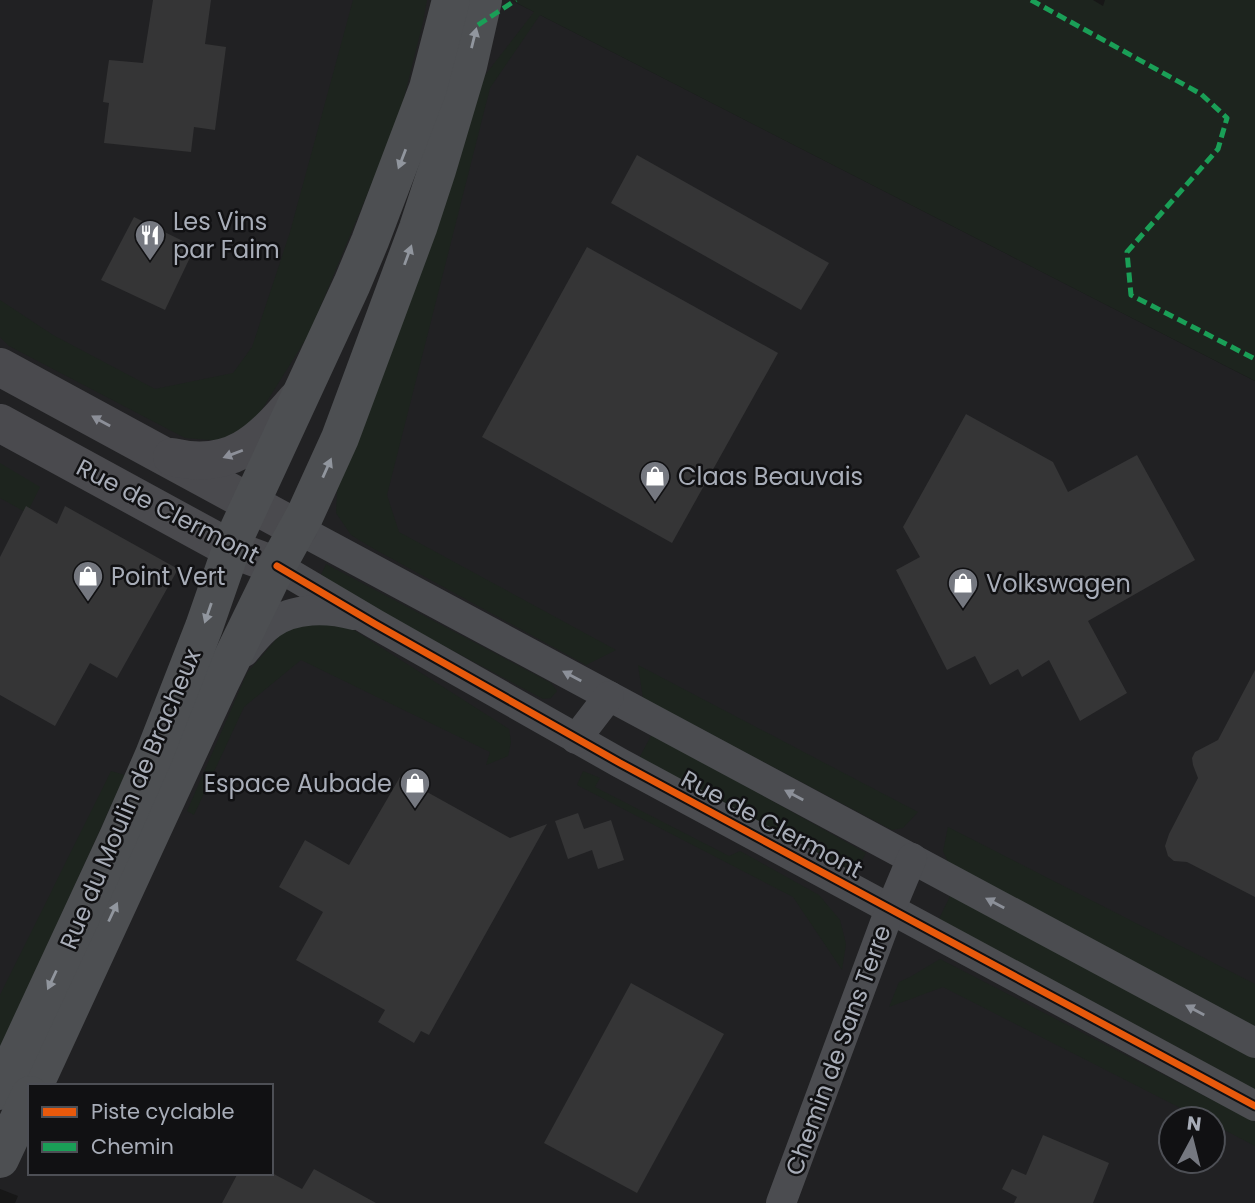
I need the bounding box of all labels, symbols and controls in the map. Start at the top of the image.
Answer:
one-way arrow [469,26,480,48]
one-way arrow [397,148,408,169]
place label: Les Vins par Faim [173,205,280,266]
restaurant icon: Les Vins par Faim [133,218,167,262]
one-way arrow [403,244,414,265]
one-way arrow [91,415,110,427]
one-way arrow [222,448,243,459]
street label: Rue de Clermont [71,451,265,571]
one-way arrow [322,457,333,478]
shop icon: Claas Beauvais [638,459,672,503]
place label: Claas Beauvais [678,460,863,493]
shop icon: Point Vert [71,559,105,603]
place label: Point Vert [111,560,225,593]
shop icon: Volkswagen [946,566,980,610]
place label: Volkswagen [986,567,1131,600]
one-way arrow [202,603,213,624]
street label: Rue du Moulin de Bracheux [52,643,209,954]
one-way arrow [562,670,582,682]
street label: Rue de Clermont [675,762,869,886]
shop icon: Espace Aubade [398,766,432,810]
place label: Espace Aubade [204,767,392,800]
one-way arrow [784,789,804,801]
one-way arrow [984,897,1004,909]
one-way arrow [107,902,119,922]
street label: Chemin de Sans Terre [777,920,899,1180]
one-way arrow [46,970,57,990]
one-way arrow [1185,1005,1205,1016]
legend [28,1084,273,1175]
text: Piste cyclable [91,1097,235,1126]
north arrow [1157,1105,1227,1175]
text: N [1185,1109,1203,1138]
text: Chemin [91,1132,174,1161]

